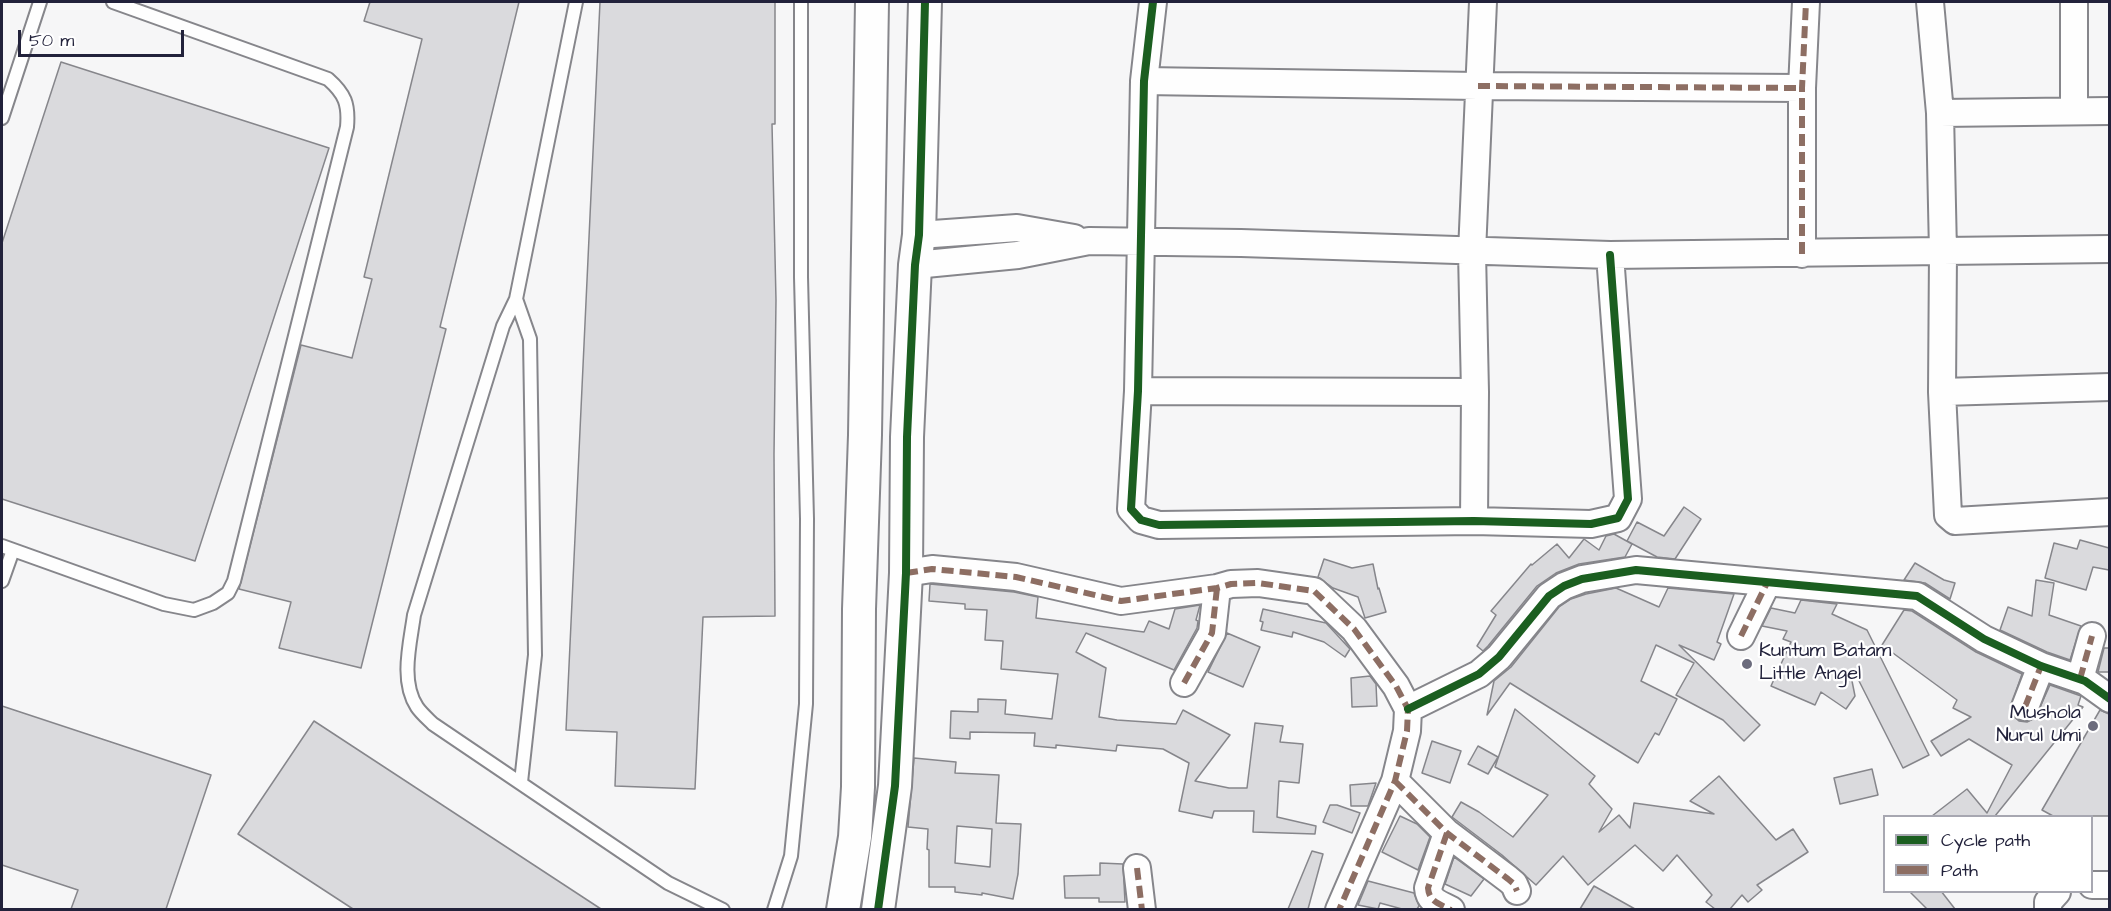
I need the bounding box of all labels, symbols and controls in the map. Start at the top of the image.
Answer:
scale bar [21,18,188,56]
text: 50 m [29,28,74,53]
place label: Kuntum Batam Little Angel [1759,640,1891,687]
marker: Kuntum Batam Little Angel [1740,657,1754,671]
place label: Mushola Nurul Umi [1996,702,2081,749]
marker: Mushola Nurul Umi [2086,719,2100,733]
legend [1883,815,2093,893]
text: Cycle path [1941,828,2030,853]
text: Path [1941,858,1978,883]

